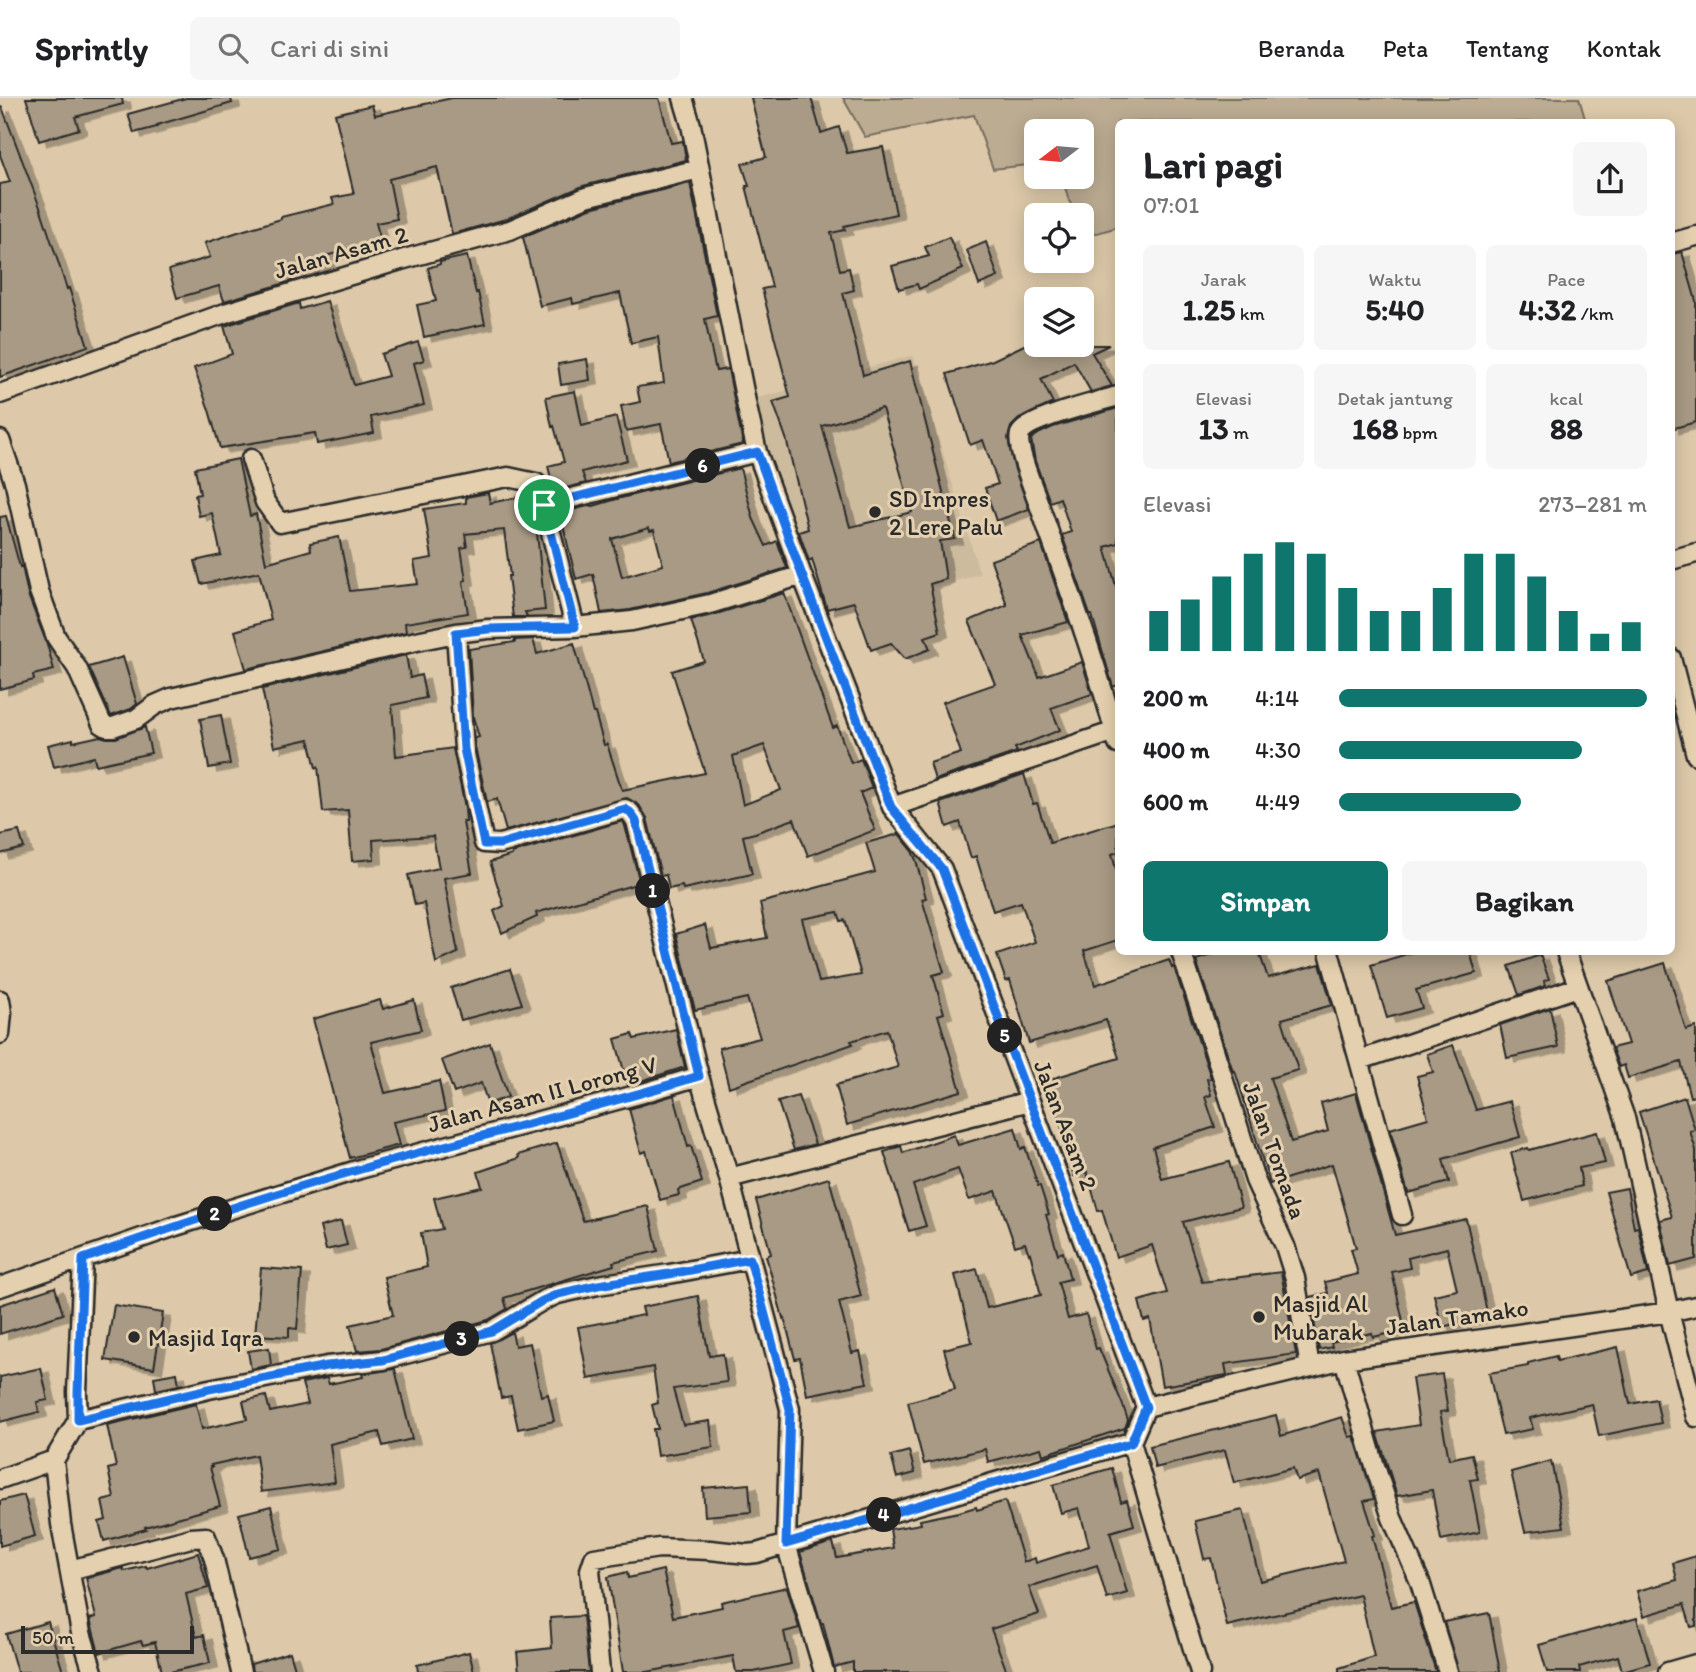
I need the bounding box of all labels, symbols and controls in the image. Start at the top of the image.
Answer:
search box [190,17,680,80]
text: Sprintly [35,29,148,68]
icon: search [214,29,252,67]
text: Cari di sini [270,32,389,64]
text: Beranda [1258,34,1345,63]
text: Peta [1383,34,1428,63]
text: Tentang [1466,34,1549,63]
text: Kontak [1587,34,1661,63]
north arrow [1024,119,1094,189]
map controls [1024,119,1094,357]
text: Lari pagi [1143,142,1283,188]
button: share [1573,142,1647,216]
text: 07:01 [1143,191,1199,219]
button: locate [1024,203,1094,273]
street label: Jalan Asam 2 [271,219,411,285]
text: Jarak [1201,268,1246,291]
text: Waktu [1369,268,1421,291]
text: Pace [1547,268,1585,291]
button: layers [1024,287,1094,357]
text: 1.25 [1183,291,1235,328]
text: 5:40 [1365,291,1425,328]
text: 4:32 [1519,291,1576,328]
text: km [1235,302,1265,325]
text: /km [1576,302,1614,325]
text: Elevasi [1195,387,1252,410]
text: Detak jantung [1337,387,1453,410]
text: kcal [1549,387,1583,410]
text: 13 [1198,410,1229,447]
text: 168 [1352,410,1398,447]
text: 88 [1550,410,1583,447]
text: m [1229,421,1249,444]
text: bpm [1398,421,1438,444]
pin: 6 [686,448,720,484]
text: 6 [697,454,708,477]
pin [514,475,574,535]
place label: SD Inpres 2 Lere Palu [889,484,1003,541]
icon: arrive [525,486,563,524]
text: Elevasi [1143,490,1211,518]
text: 273–281 m [1538,490,1647,518]
marker: SD Inpres 2 Lere Palu [867,504,883,520]
text: 200 m [1143,684,1208,712]
text: 4:14 [1255,684,1299,712]
text: 400 m [1143,736,1210,764]
text: 4:30 [1255,736,1301,764]
text: 600 m [1143,788,1208,816]
text: 4:49 [1255,788,1300,816]
button: Simpan [1143,861,1388,941]
button: Bagikan [1402,861,1647,941]
pin: 1 [636,874,670,908]
text: 1 [648,879,657,902]
pin: 5 [988,1018,1023,1054]
text: 5 [1000,1024,1009,1047]
street label: Jalan Asam II Lorong V [424,1049,660,1139]
street label: Jalan Asam 2 [1028,1056,1104,1195]
street label: Jalan Tomada [1237,1077,1313,1223]
pin: 2 [198,1196,232,1232]
text: 2 [210,1202,220,1225]
place label: Masjid Al Mubarak [1273,1289,1368,1346]
street label: Jalan Tamako [1384,1293,1530,1341]
marker: Masjid Al Mubarak [1251,1309,1267,1325]
pin: 3 [444,1322,480,1356]
place label: Masjid Iqra [148,1323,264,1352]
text: 3 [456,1327,467,1350]
marker: Masjid Iqra [126,1329,142,1345]
pin: 4 [866,1498,902,1532]
text: 4 [878,1503,889,1526]
scale bar [21,1623,194,1655]
text: 50 m [32,1626,74,1649]

